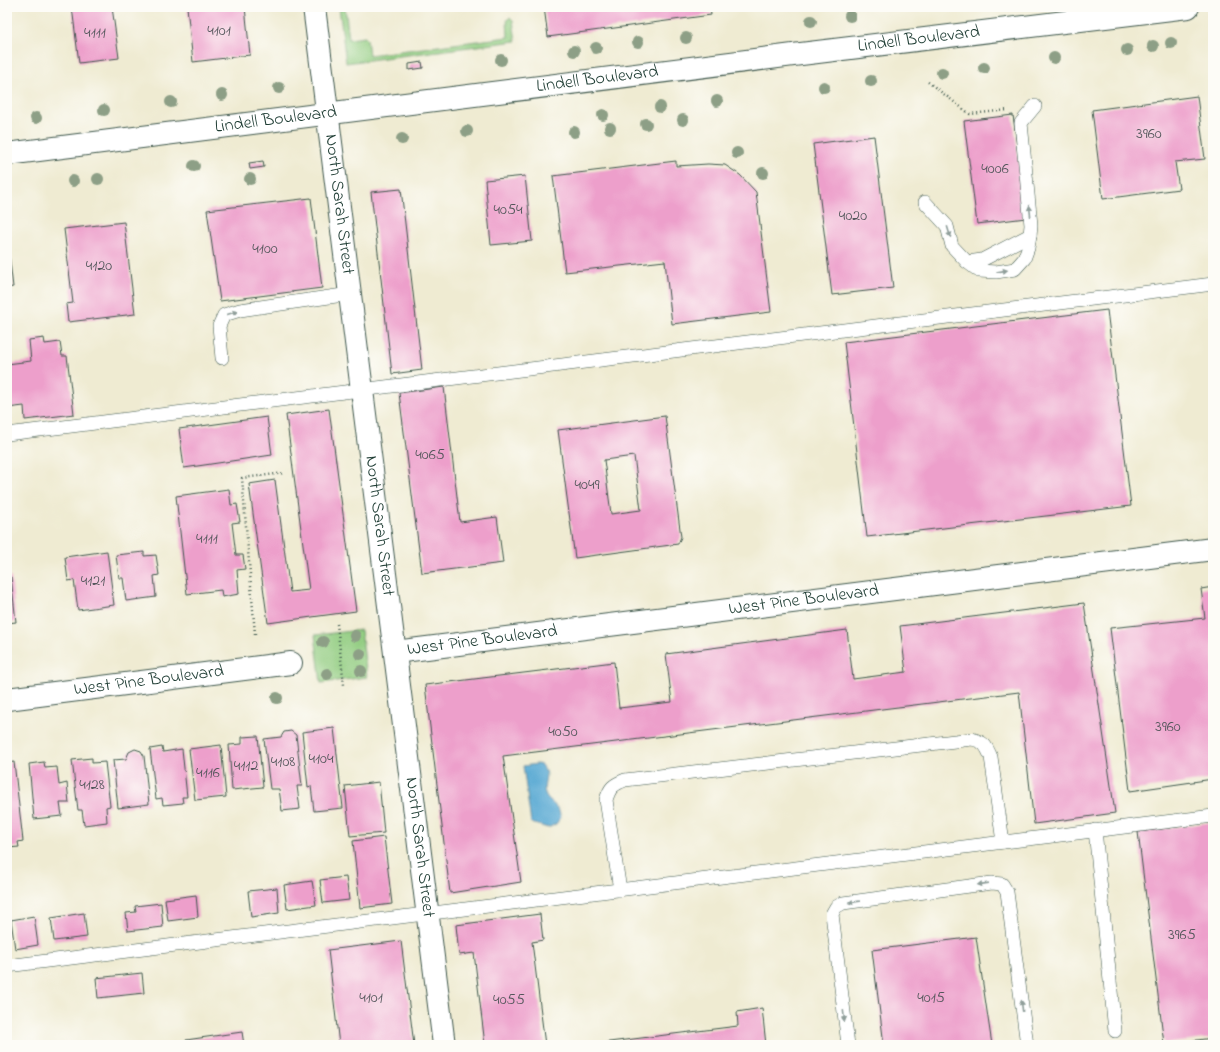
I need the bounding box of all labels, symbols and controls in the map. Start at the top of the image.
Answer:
house number: 4101 [207,19,231,43]
street label: Lindell Boulevard [856,19,981,60]
house number: 4111 [84,21,106,45]
street label: Lindell Boulevard [535,59,660,100]
street label: Lindell Boulevard [213,100,338,141]
house number: 3960 [1136,122,1162,146]
street label: North Sarah Street [317,133,360,276]
house number: 4006 [981,157,1009,181]
house number: 4054 [493,198,523,222]
house number: 4020 [839,204,867,228]
one-way arrow [1026,205,1033,217]
one-way arrow [946,227,952,239]
house number: 4100 [252,237,278,261]
house number: 4120 [86,254,112,278]
one-way arrow [996,268,1009,274]
one-way arrow [226,310,238,316]
house number: 4065 [415,443,445,467]
street label: North Sarah Street [357,454,401,598]
house number: 4049 [575,473,600,497]
house number: 4111 [196,527,218,551]
house number: 4121 [81,569,105,593]
street label: West Pine Boulevard [727,578,880,623]
street label: West Pine Boulevard [406,619,559,663]
street label: West Pine Boulevard [72,659,225,703]
house number: 3960 [1155,715,1181,739]
house number: 4050 [548,720,578,744]
house number: 4104 [308,747,334,771]
house number: 4108 [271,750,295,774]
house number: 4112 [234,754,258,778]
house number: 4116 [196,761,220,785]
house number: 4128 [79,773,105,797]
street label: North Sarah Street [398,776,441,919]
one-way arrow [977,881,989,887]
one-way arrow [848,898,860,905]
house number: 3965 [1168,923,1196,947]
house number: 4101 [359,986,383,1010]
house number: 4015 [917,986,945,1010]
house number: 4055 [493,988,525,1012]
one-way arrow [1019,1000,1025,1012]
one-way arrow [841,1010,847,1022]

